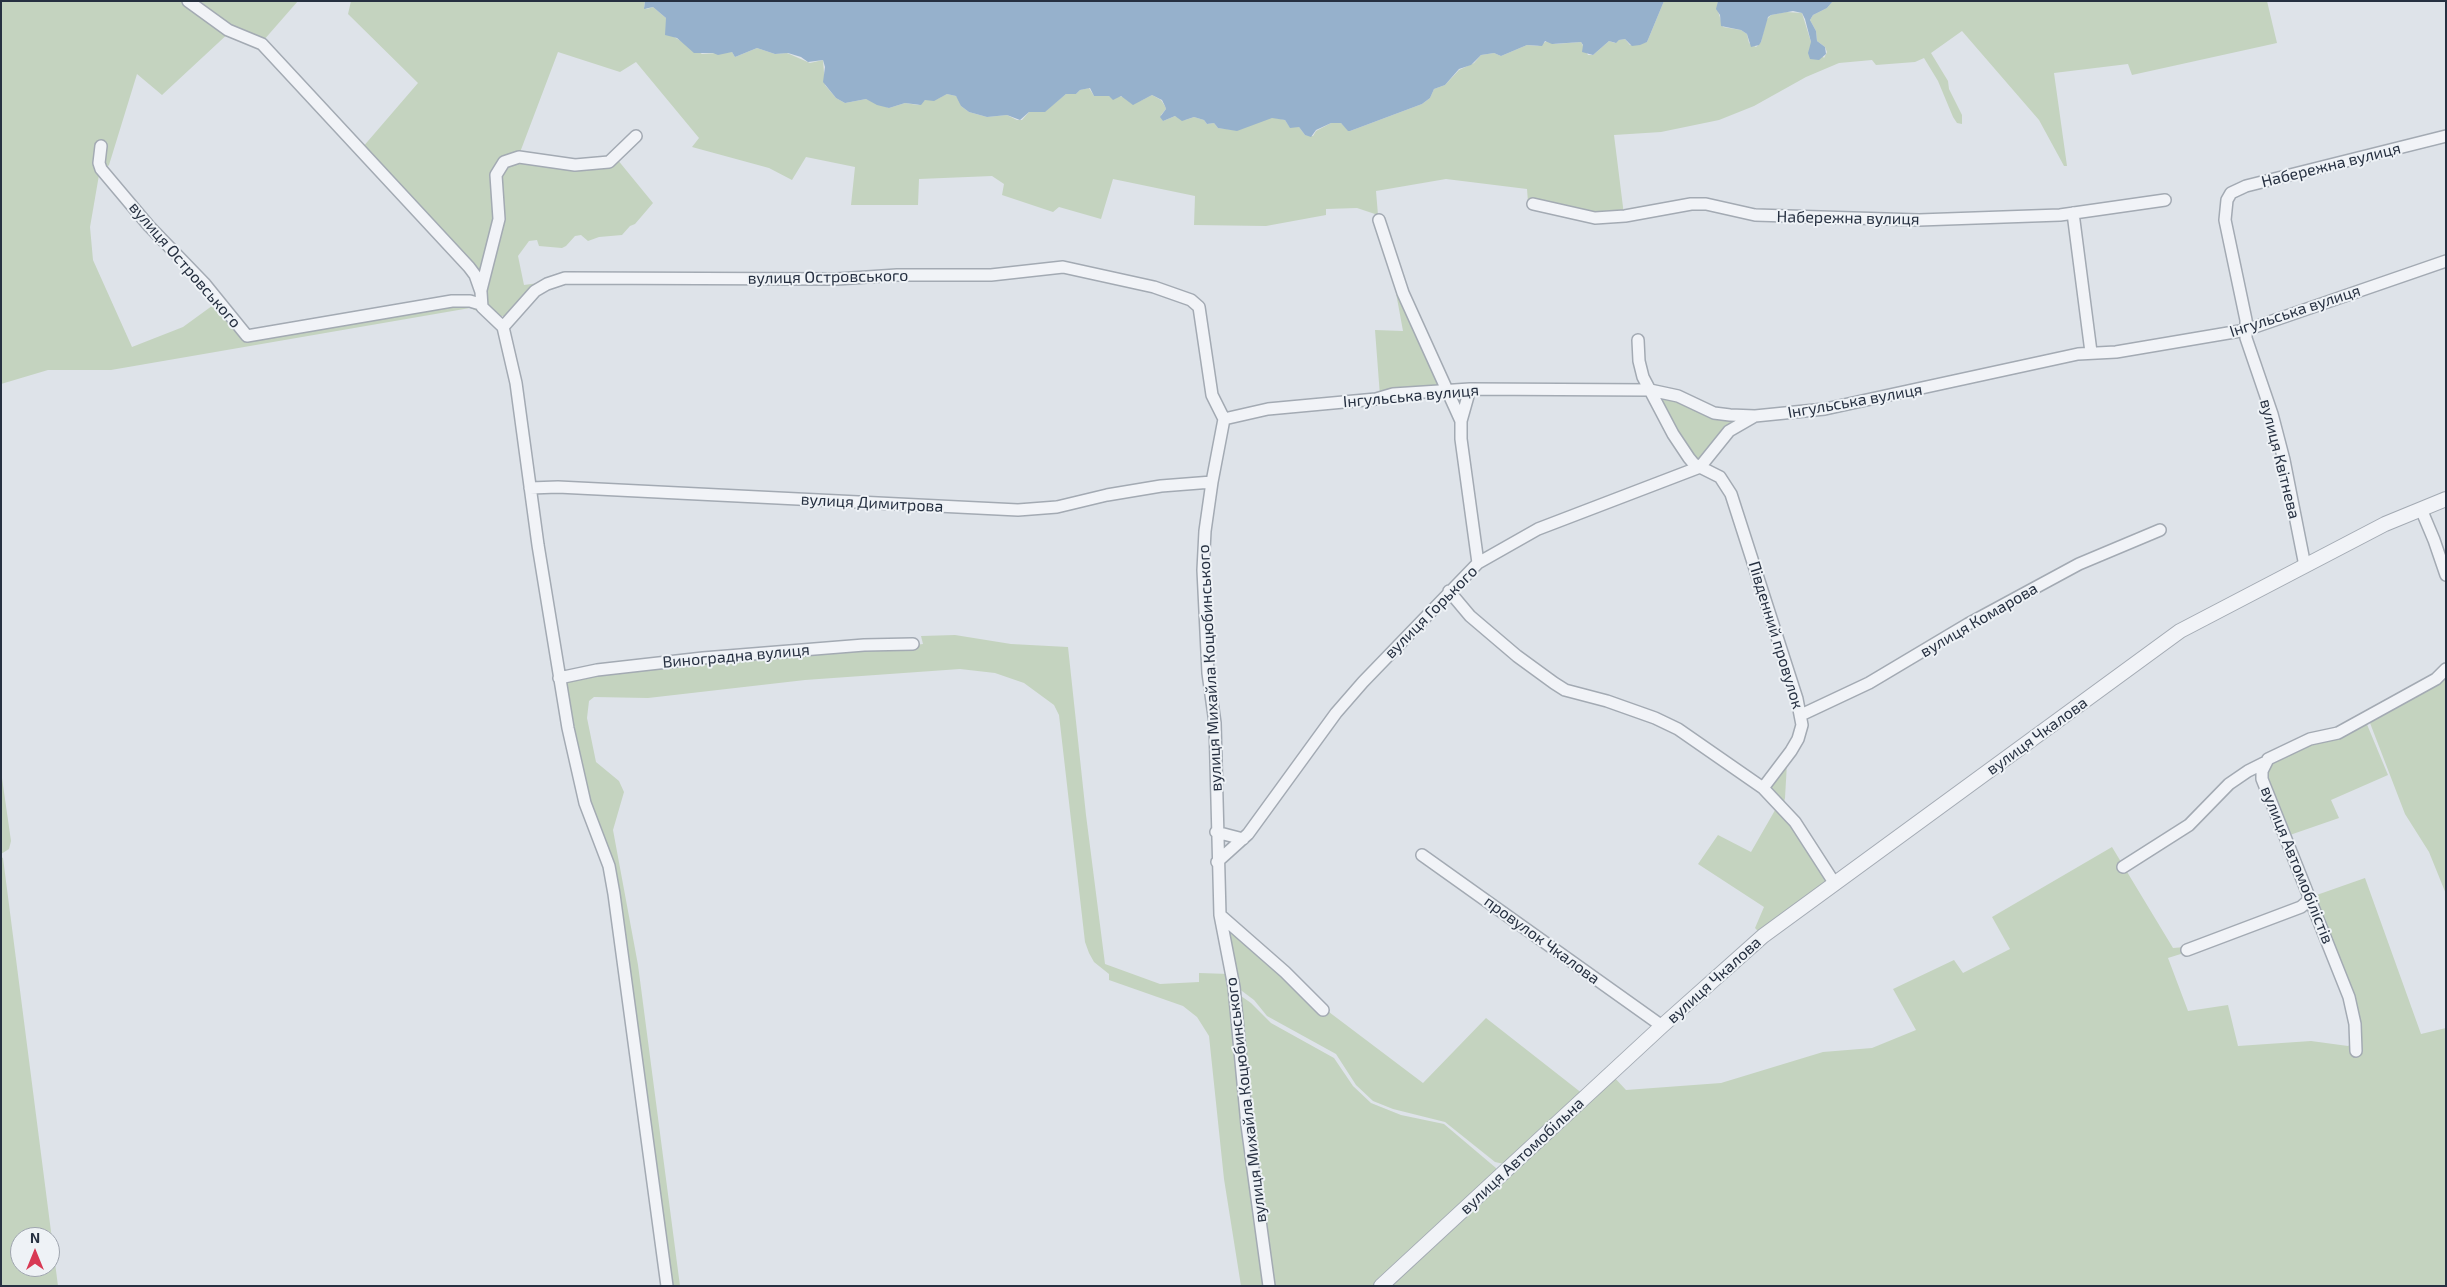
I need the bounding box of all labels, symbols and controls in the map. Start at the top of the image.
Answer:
street label: Набережна вулиця [2259,138,2403,192]
street label: вулиця Островського [125,198,245,332]
street label: Набережна вулиця [1776,207,1920,229]
street label: вулиця Островського [747,266,909,288]
street label: Інгульська вулиця [2227,281,2363,341]
street label: Інгульська вулиця [1342,380,1480,412]
street label: Інгульська вулиця [1786,380,1924,422]
street label: вулиця Квітнева [2256,397,2304,521]
street label: вулиця Димитрова [800,490,944,516]
street label: вулиця Михайла Коцюбинського [1194,544,1226,792]
street label: Південний провулок [1744,559,1808,711]
street label: вулиця Горького [1381,562,1481,662]
street label: вулиця Комарова [1917,579,2041,661]
street label: Виноградна вулиця [662,640,810,672]
street label: вулиця Чкалова [1983,693,2091,779]
street label: вулиця Автомобілістів [2257,783,2337,947]
street label: провулок Чкалова [1481,892,1603,988]
street label: вулиця Чкалова [1663,933,1765,1027]
street label: вулиця Михайла Коцюбинського [1221,976,1271,1224]
street label: вулиця Автомобільна [1456,1094,1588,1218]
north arrow [10,1227,60,1277]
text: N [30,1229,40,1246]

